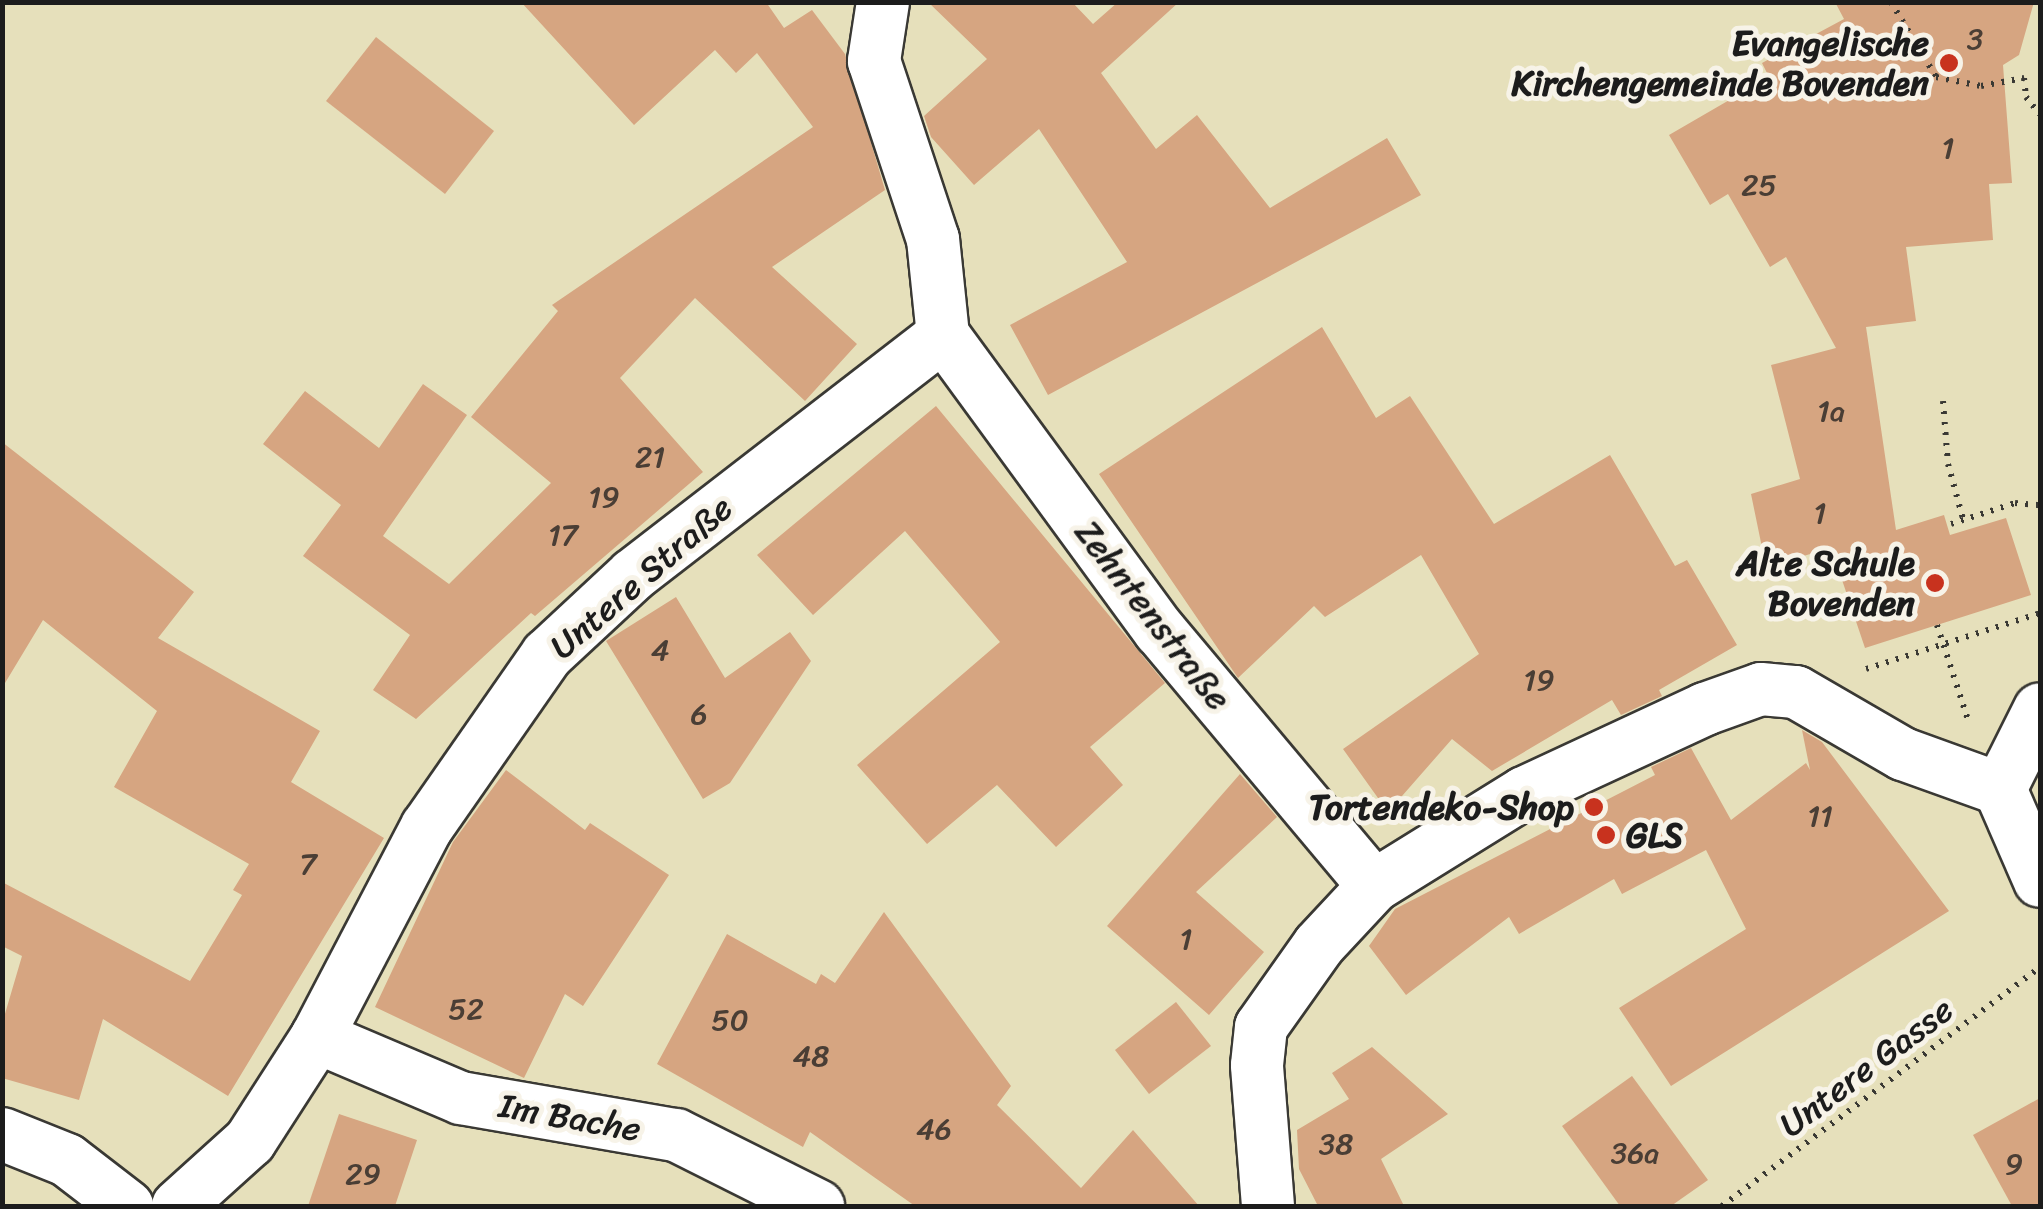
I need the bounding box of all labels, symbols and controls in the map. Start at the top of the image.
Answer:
house number: 3 [1967,21,1983,57]
place label: Evangelische Kirchengemeinde Bovenden [1512,22,1929,104]
marker: Evangelische Kirchengemeinde Bovenden [1938,52,1960,74]
house number: 1 [1942,130,1954,166]
house number: 25 [1741,167,1777,203]
house number: 1a [1817,393,1845,429]
house number: 21 [635,439,665,475]
house number: 19 [588,479,620,515]
street label: Untere Straße [541,486,741,668]
house number: 1 [1814,495,1826,531]
street label: Zehntenstraße [1066,512,1240,718]
house number: 17 [548,517,578,553]
place label: Alte Schule Bovenden [1735,542,1915,624]
marker: Alte Schule Bovenden [1924,572,1946,594]
house number: 4 [651,632,669,668]
house number: 19 [1523,662,1555,698]
house number: 6 [690,696,708,732]
place label: Tortendeko-Shop [1309,786,1574,828]
marker: Tortendeko-Shop [1583,796,1605,818]
house number: 11 [1807,798,1833,834]
place label: GLS [1626,814,1683,856]
marker: GLS [1595,824,1617,846]
house number: 7 [299,846,317,882]
house number: 1 [1180,921,1192,957]
street label: Untere Gasse [1771,988,1961,1146]
house number: 52 [448,991,484,1027]
house number: 50 [711,1002,749,1038]
house number: 48 [793,1038,829,1074]
street label: Im Bache [496,1084,644,1150]
house number: 46 [916,1111,952,1147]
house number: 38 [1319,1126,1353,1162]
house number: 36a [1611,1135,1659,1171]
house number: 9 [2005,1146,2023,1182]
house number: 29 [345,1156,381,1192]

